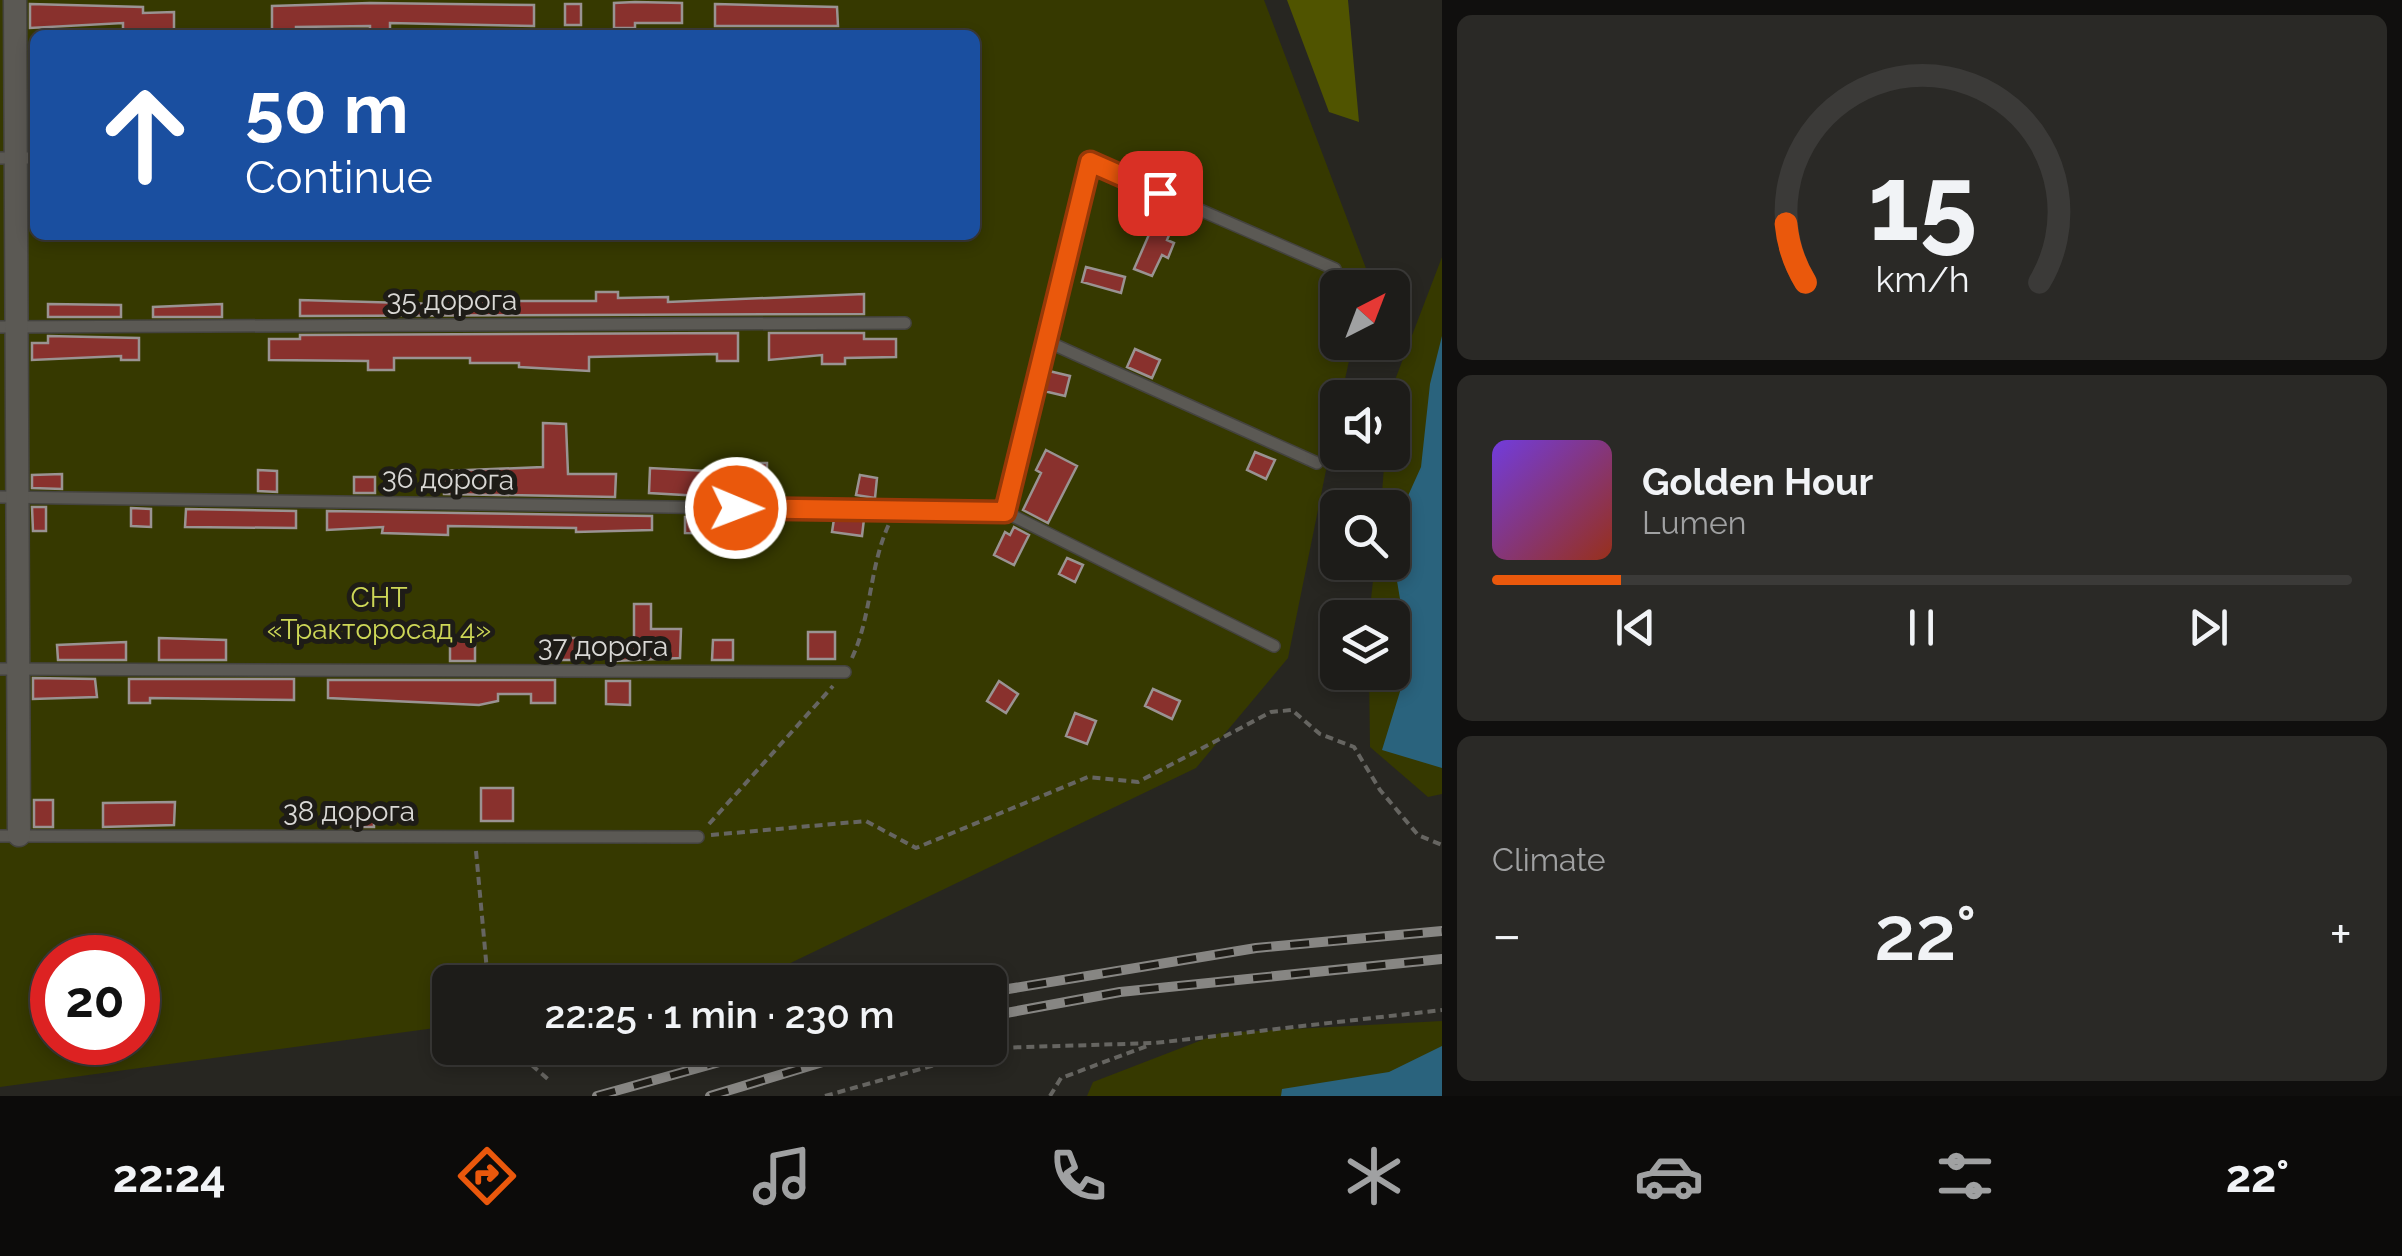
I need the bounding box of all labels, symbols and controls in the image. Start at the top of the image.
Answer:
text: 50 m [245,67,409,149]
icon: ahead [80,70,210,200]
text: 15 [1868,142,1977,264]
text: Continue [245,151,433,204]
pin [1118,151,1203,236]
icon: arrive [1133,166,1188,221]
text: km/h [1875,258,1969,300]
north arrow [1320,270,1410,360]
map controls [1320,270,1410,690]
street label: 35 дорога [387,284,517,317]
button: sound [1320,380,1410,470]
position arrow [684,456,788,560]
text: Golden Hour [1642,459,1873,504]
street label: 36 дорога [382,461,514,497]
button: search [1320,490,1410,580]
text: Lumen [1642,504,1746,541]
park label: СНТ «Тракторосад 4» [267,581,491,646]
button: layers [1320,600,1410,690]
icon: previous [1608,600,1663,655]
icon: pause [1894,600,1949,655]
icon: next [2181,600,2236,655]
street label: 37 дорога [538,630,668,663]
street label: 38 дорога [283,795,415,828]
text: Climate [1492,841,1606,878]
text: 22° [1874,889,1977,978]
text: − [1492,902,1522,967]
text: + [2329,902,2352,967]
speed limit sign: 20 [30,935,160,1065]
text: 22:25 · 1 min · 230 m [545,992,894,1037]
icon: directions [452,1141,522,1211]
icon: music [747,1141,817,1211]
icon: phone [1043,1141,1113,1211]
icon: climate [1339,1141,1409,1211]
icon: car [1634,1141,1704,1211]
icon: filters [1930,1141,2000,1211]
text: 22:24 [113,1150,226,1203]
text: 22° [2226,1150,2289,1203]

